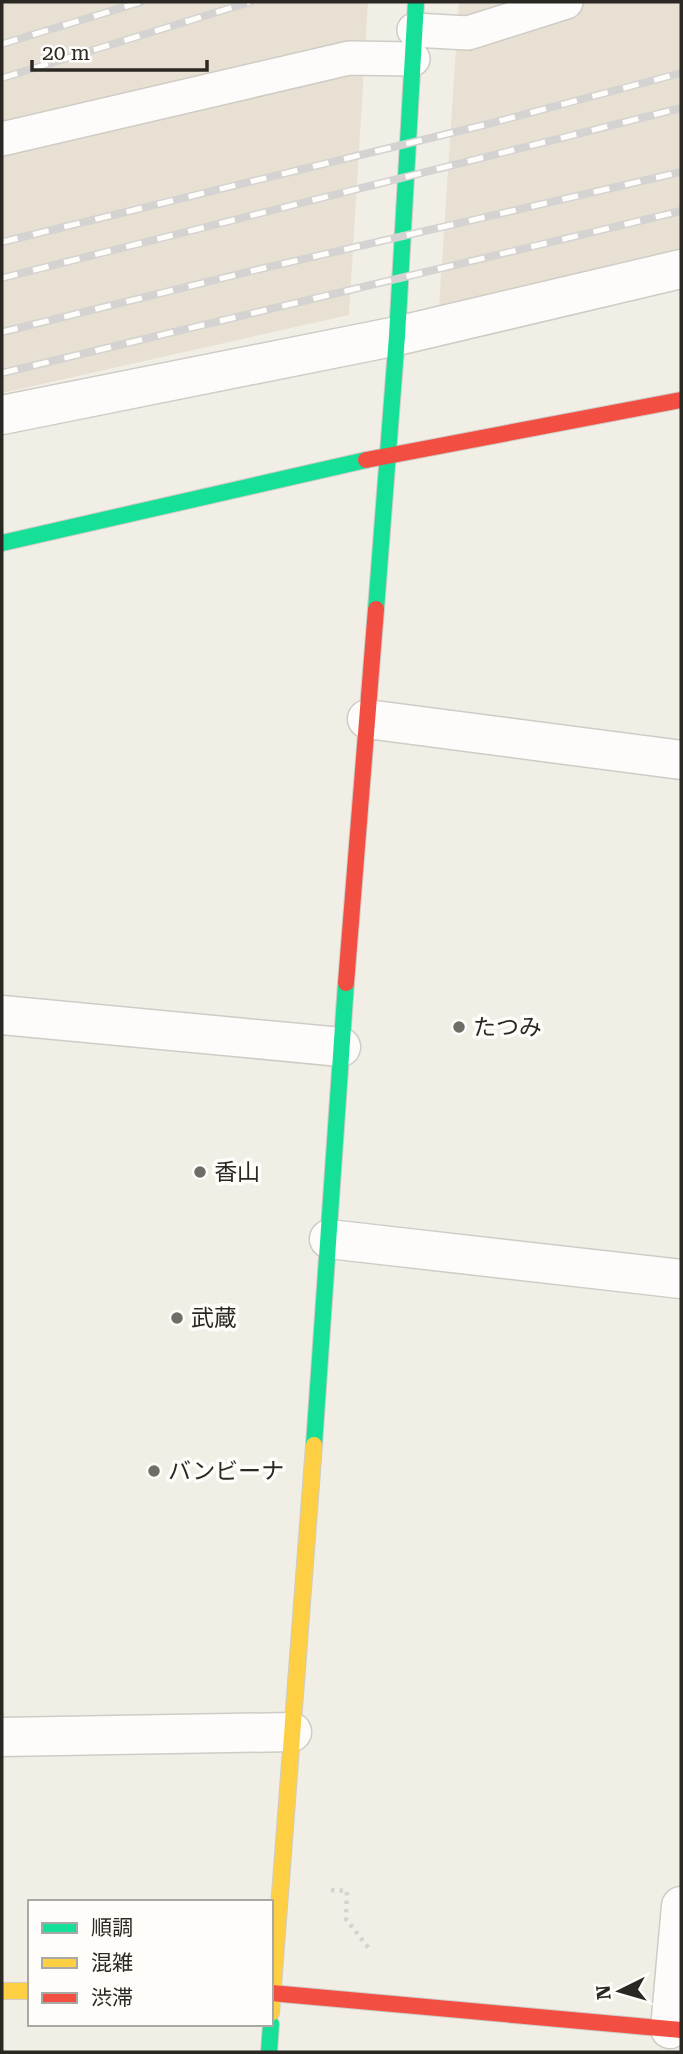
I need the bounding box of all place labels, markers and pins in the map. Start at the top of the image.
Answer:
place label: たつみ [473,1014,542,1041]
marker: たつみ [451,1019,467,1035]
place label: 香山 [214,1159,260,1186]
marker: 香山 [192,1164,208,1180]
place label: 武蔵 [191,1305,237,1332]
marker: 武蔵 [169,1310,185,1326]
place label: バンビーナ [168,1458,284,1485]
marker: バンビーナ [146,1463,162,1479]

